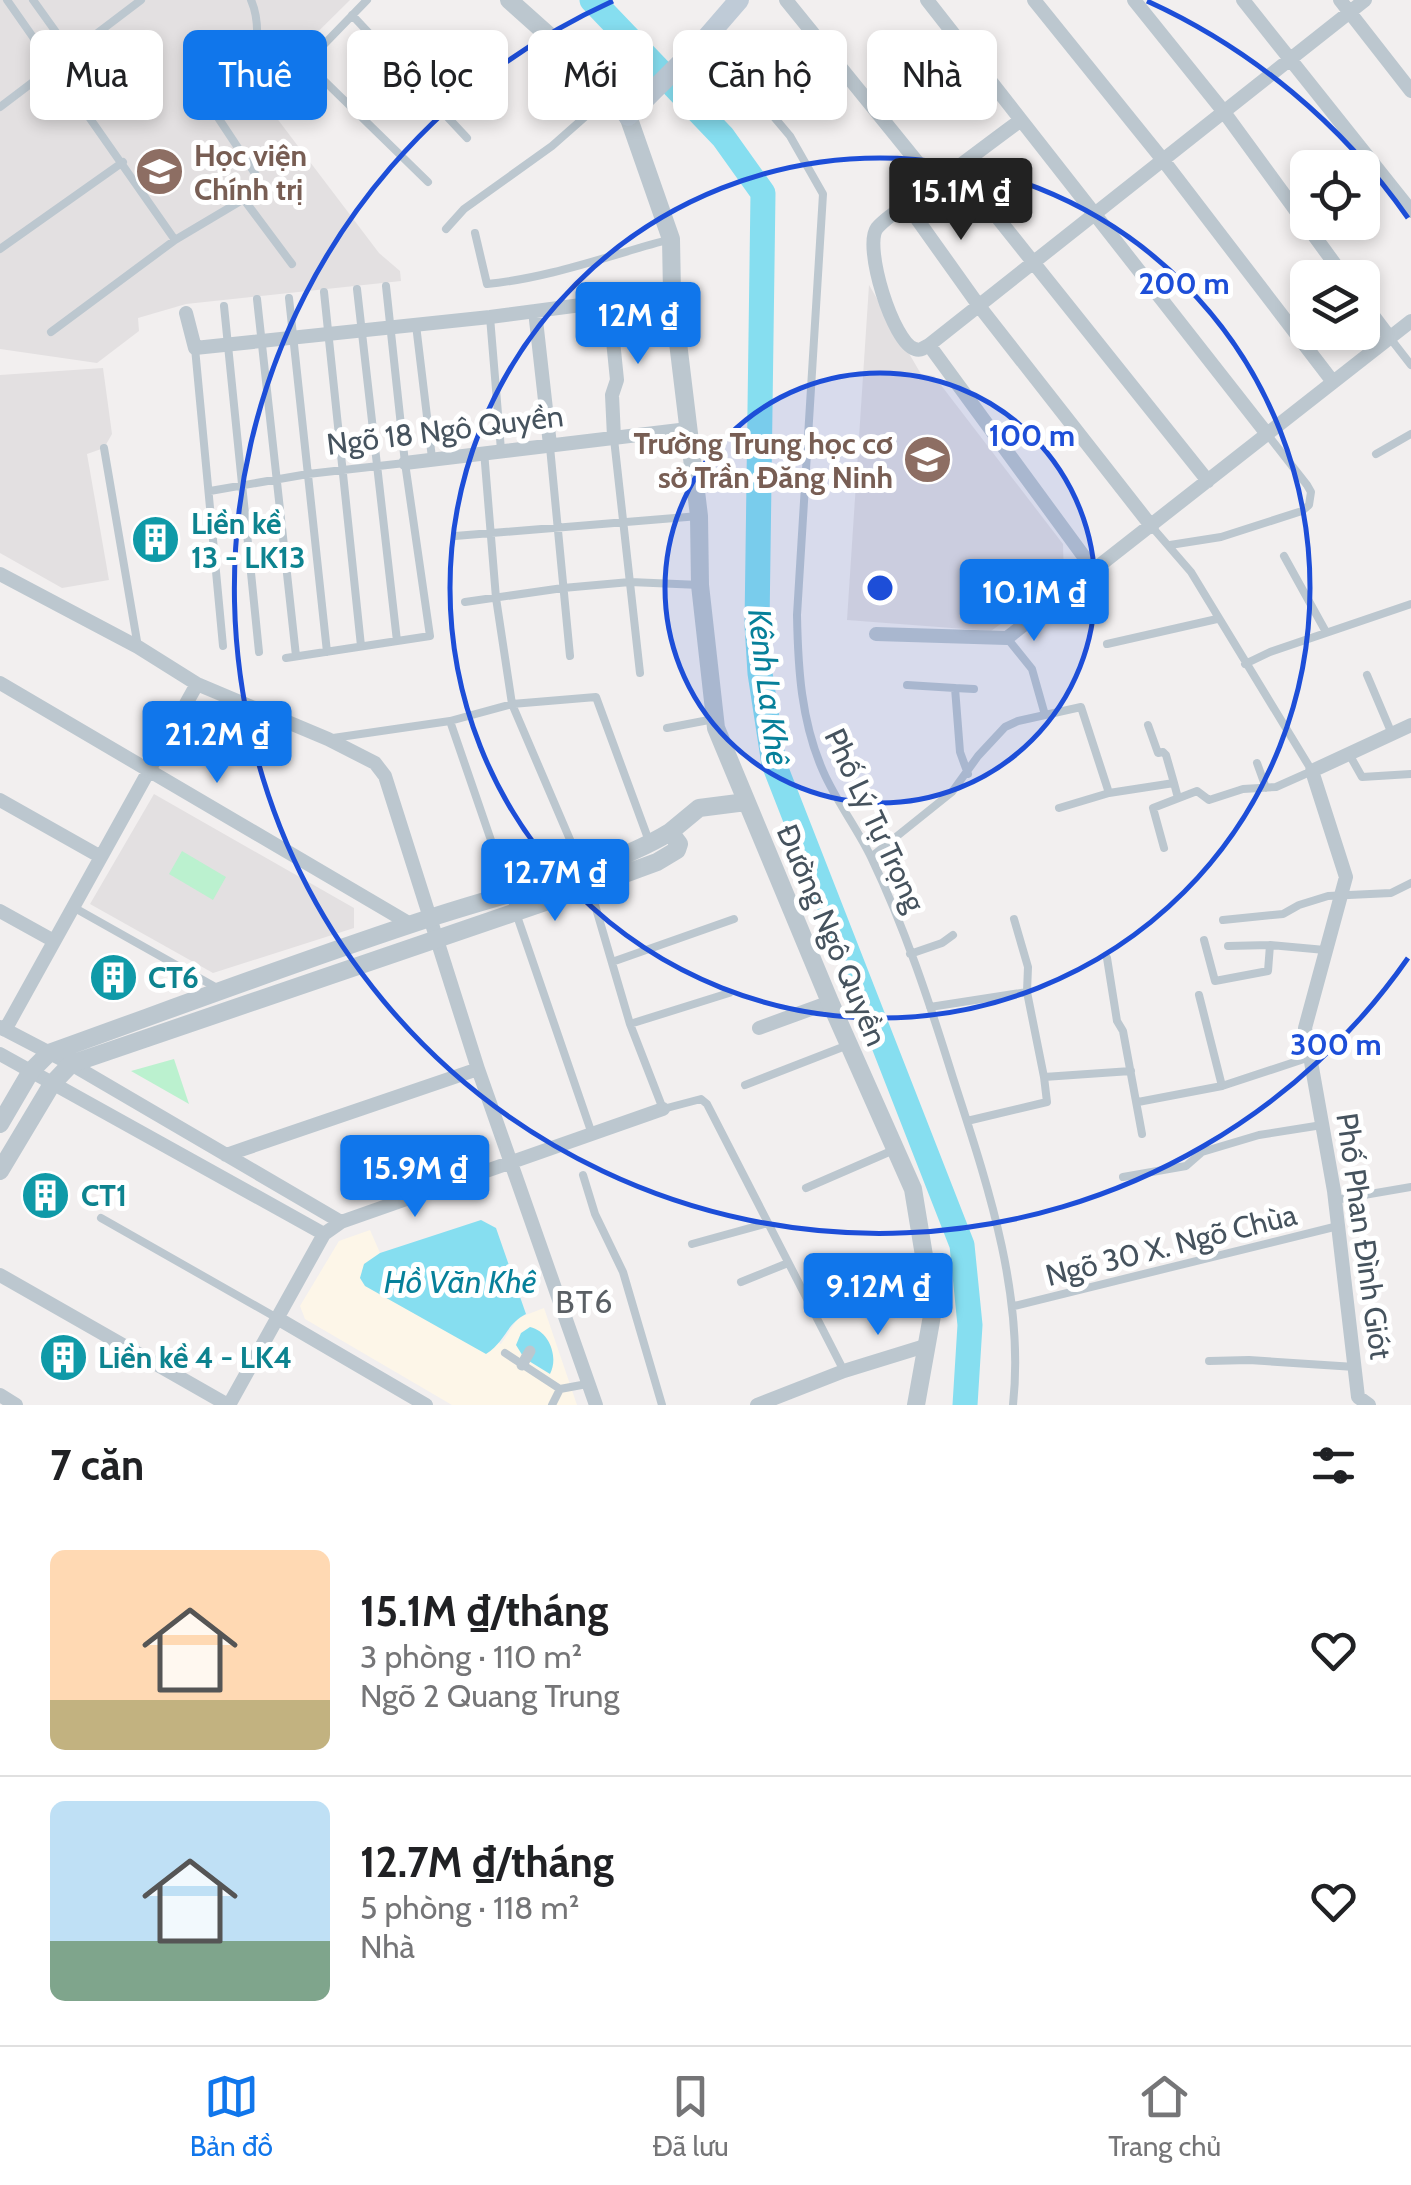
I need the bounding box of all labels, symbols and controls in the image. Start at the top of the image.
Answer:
chip: Mua [30,30,163,120]
chip: Thuê [183,30,327,120]
chip: Bộ lọc [347,30,508,120]
chip: Mới [528,30,653,120]
chip: Căn hộ [673,30,847,120]
chip: Nhà [867,30,997,120]
place label: Học viện Chính trị [194,137,307,208]
school or university icon: Học viện Chính trị [133,146,185,198]
map controls [1290,150,1380,350]
button: locate [1290,150,1380,240]
pin: 15.1M ₫ [869,158,1053,243]
text: 15.1M ₫ [911,171,1011,210]
button: layers [1290,260,1380,350]
text: 200 m [1138,265,1230,302]
pin: 12M ₫ [568,282,708,367]
text: 12M ₫ [598,295,678,334]
street label: Ngõ 18 Ngô Quyền [325,397,565,463]
text: 100 m [989,417,1075,454]
place label: Trường Trung học cơ sở Trần Đăng Ninh [633,425,893,496]
school or university icon: Trường Trung học cơ sở Trần Đăng Ninh [902,434,954,486]
place label: Liền kề 13 - LK13 [191,505,305,576]
building icon: Liền kề 13 - LK13 [130,514,182,566]
pin: 10.1M ₫ [942,559,1126,644]
centre of rings [862,570,898,606]
text: 10.1M ₫ [982,572,1086,611]
water label: Kênh La Khê [740,607,798,768]
pin: 21.2M ₫ [125,701,309,786]
text: 21.2M ₫ [165,714,269,753]
street label: Phố Lý Tự Trọng [816,723,934,918]
street label: Đường Ngô Quyền [769,819,895,1051]
pin: 12.7M ₫ [463,839,647,924]
text: 12.7M ₫ [503,852,607,891]
building icon: CT6 [87,951,139,1003]
place label: CT6 [148,959,199,996]
text: 300 m [1290,1026,1382,1063]
street label: Phố Phan Đình Giót [1328,1110,1400,1362]
pin: 15.9M ₫ [323,1135,507,1220]
text: 15.9M ₫ [362,1148,468,1187]
building icon: CT1 [20,1169,72,1221]
place label: CT1 [81,1177,127,1214]
street label: Ngõ 30 X. Ngõ Chùa [1042,1196,1301,1294]
pin: 9.12M ₫ [786,1253,970,1338]
water label: Hồ Văn Khê [384,1262,537,1301]
text: 9.12M ₫ [826,1266,930,1305]
district label: BT6 [555,1282,615,1321]
building icon: Liền kề 4 - LK4 [37,1331,89,1383]
place label: Liền kề 4 - LK4 [98,1339,292,1376]
icon: filters [1306,1438,1361,1493]
text: 7 căn [50,1439,144,1491]
text: 15.1M ₫/tháng [360,1585,608,1637]
icon: home [130,1590,250,1710]
icon: heart [1306,1623,1361,1678]
text: 3 phòng · 110 m² [360,1637,582,1676]
text: Ngõ 2 Quang Trung [360,1676,619,1715]
text: 12.7M ₫/tháng [360,1836,614,1888]
icon: home [130,1841,250,1961]
icon: heart [1306,1874,1361,1929]
text: 5 phòng · 118 m² [360,1888,579,1927]
text: Nhà [360,1927,415,1966]
tab: Bản đồ [190,2069,273,2163]
tab: Đã lưu [652,2069,729,2163]
tab: Trang chủ [1108,2069,1221,2163]

